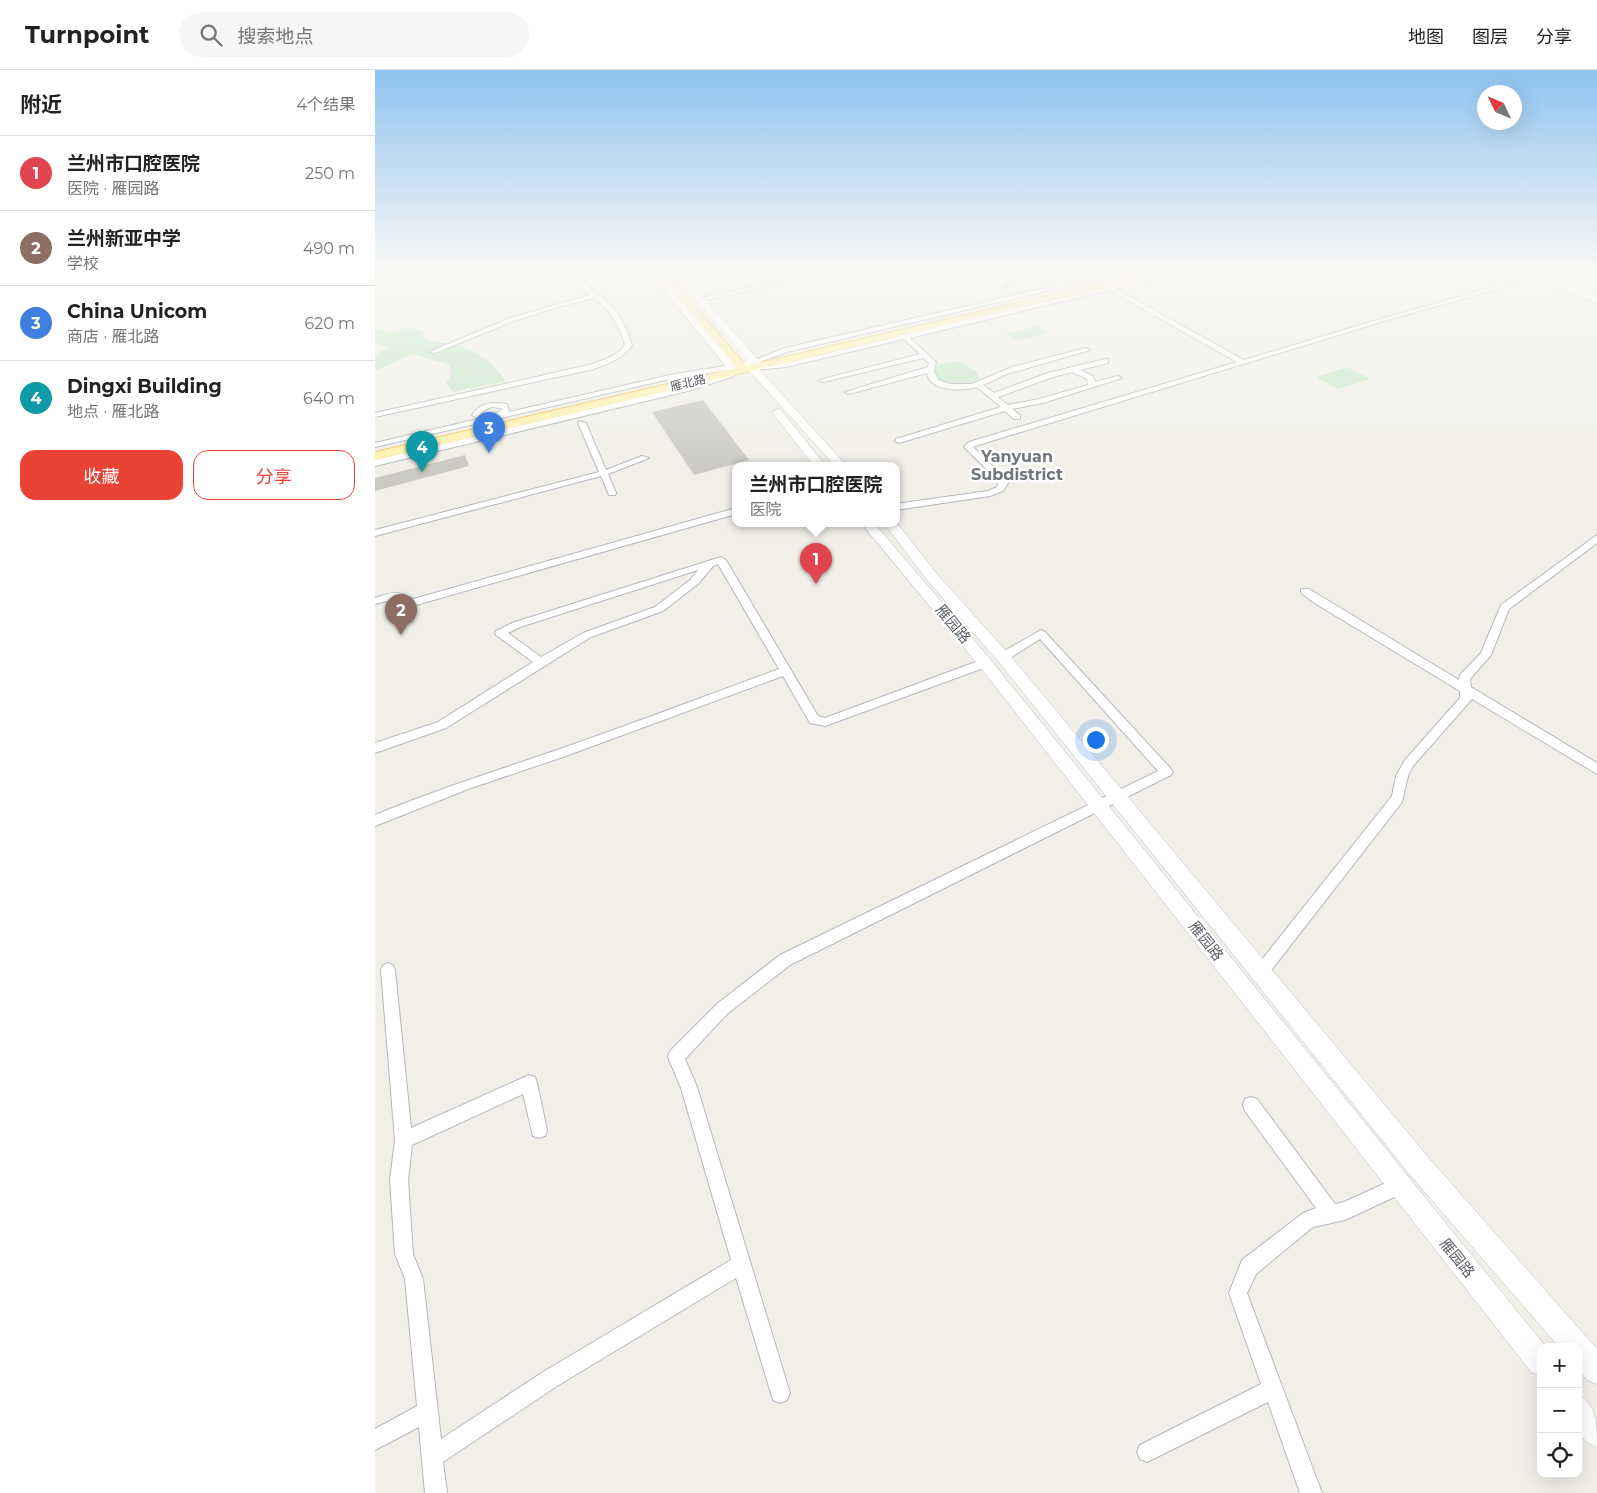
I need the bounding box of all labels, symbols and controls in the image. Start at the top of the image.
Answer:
search box [179,12,529,57]
text: Turnpoint [25,20,149,49]
icon: search [197,21,225,49]
text: 搜索地点 [237,25,313,48]
text: 地图 [1408,26,1444,48]
text: 图层 [1472,26,1508,48]
text: 分享 [1536,26,1572,48]
north arrow [1477,85,1522,130]
text: 附近 [20,92,62,117]
text: 4个结果 [296,95,355,114]
text: 兰州市口腔医院 [67,152,200,175]
text: 1 [33,164,39,183]
text: 250 m [305,164,355,183]
text: 医院 · 雁园路 [67,179,159,198]
text: 兰州新亚中学 [67,227,181,250]
text: 2 [31,239,41,258]
text: 490 m [303,239,355,258]
text: 学校 [67,254,99,273]
text: China Unicom [67,300,207,323]
text: 3 [31,314,41,333]
text: 620 m [304,314,355,333]
text: 商店 · 雁北路 [67,327,159,346]
street label: 雁北路 [669,371,707,394]
text: Dingxi Building [67,375,222,398]
text: 4 [30,389,42,408]
text: 640 m [303,389,355,408]
text: 地点 · 雁北路 [67,402,159,421]
pin: 3 [473,412,505,453]
pin: 4 [406,431,438,472]
district label: Yanyuan Subdistrict [971,447,1063,484]
button: 收藏 [20,450,183,500]
button: 分享 [193,450,355,500]
popup [732,462,900,527]
text: 兰州市口腔医院 [749,473,883,496]
text: 医院 [749,500,782,519]
pin: 1 [800,543,832,584]
pin: 2 [385,594,417,635]
street label: 雁园路 [932,600,975,647]
your location [1083,727,1109,753]
street label: 雁园路 [1185,917,1228,964]
street label: 雁园路 [1436,1234,1479,1281]
map controls [1537,1343,1582,1478]
button: + [1537,1343,1582,1388]
button: − [1537,1388,1582,1433]
button: locate [1537,1433,1582,1478]

